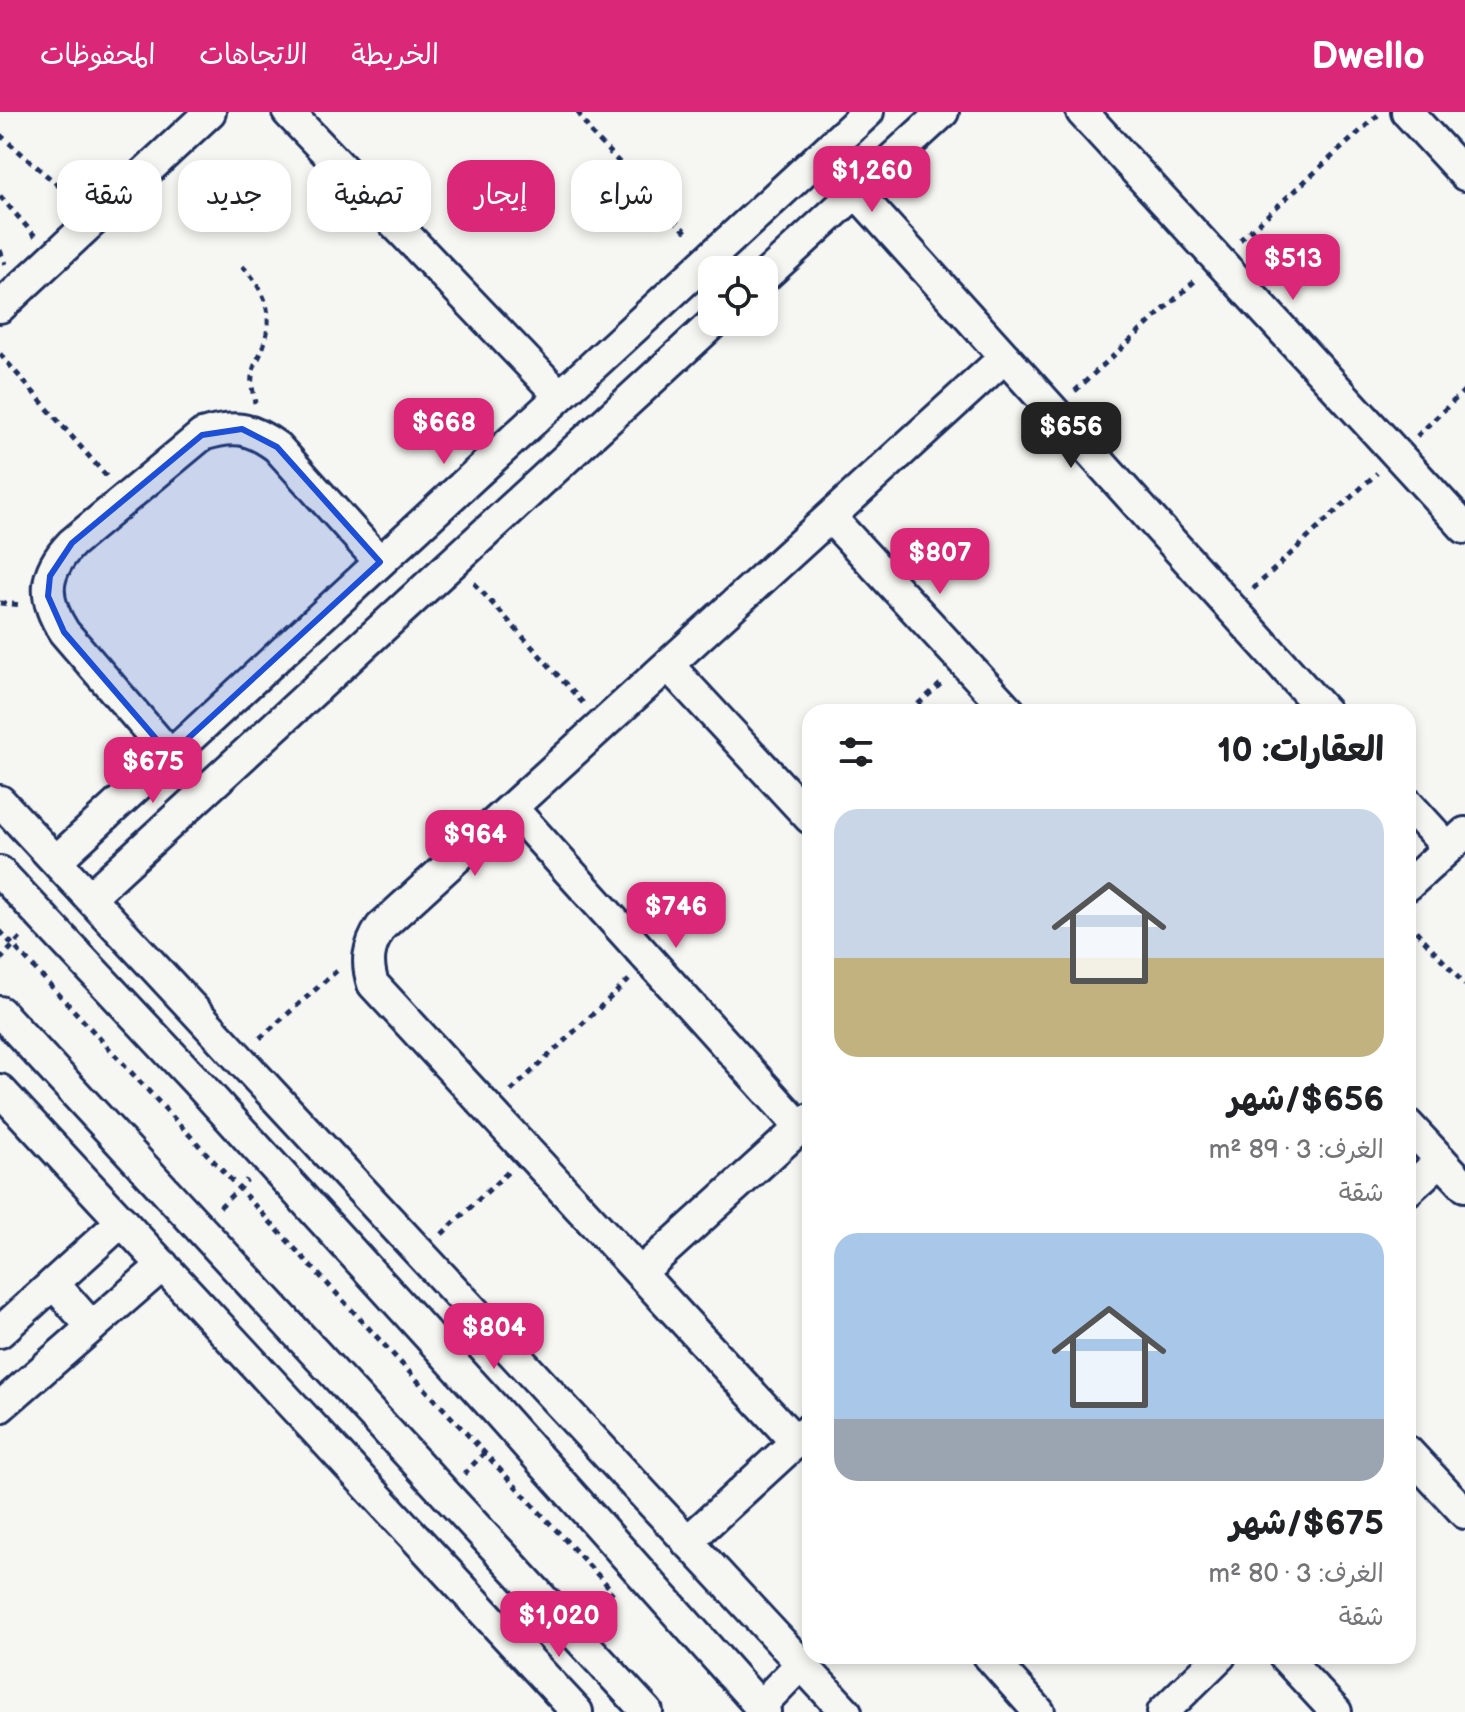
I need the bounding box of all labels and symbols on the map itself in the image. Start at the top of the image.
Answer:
pin: $1,260 [807,146,937,214]
pin: $513 [1246,234,1340,302]
pin: $668 [397,398,491,466]
pin: $656 [1024,402,1118,470]
pin: $807 [893,528,987,596]
pin: $675 [106,737,200,805]
pin: $964 [428,810,522,878]
pin: $746 [629,882,723,950]
pin: $804 [447,1303,541,1371]
pin: $1,020 [494,1591,624,1659]

